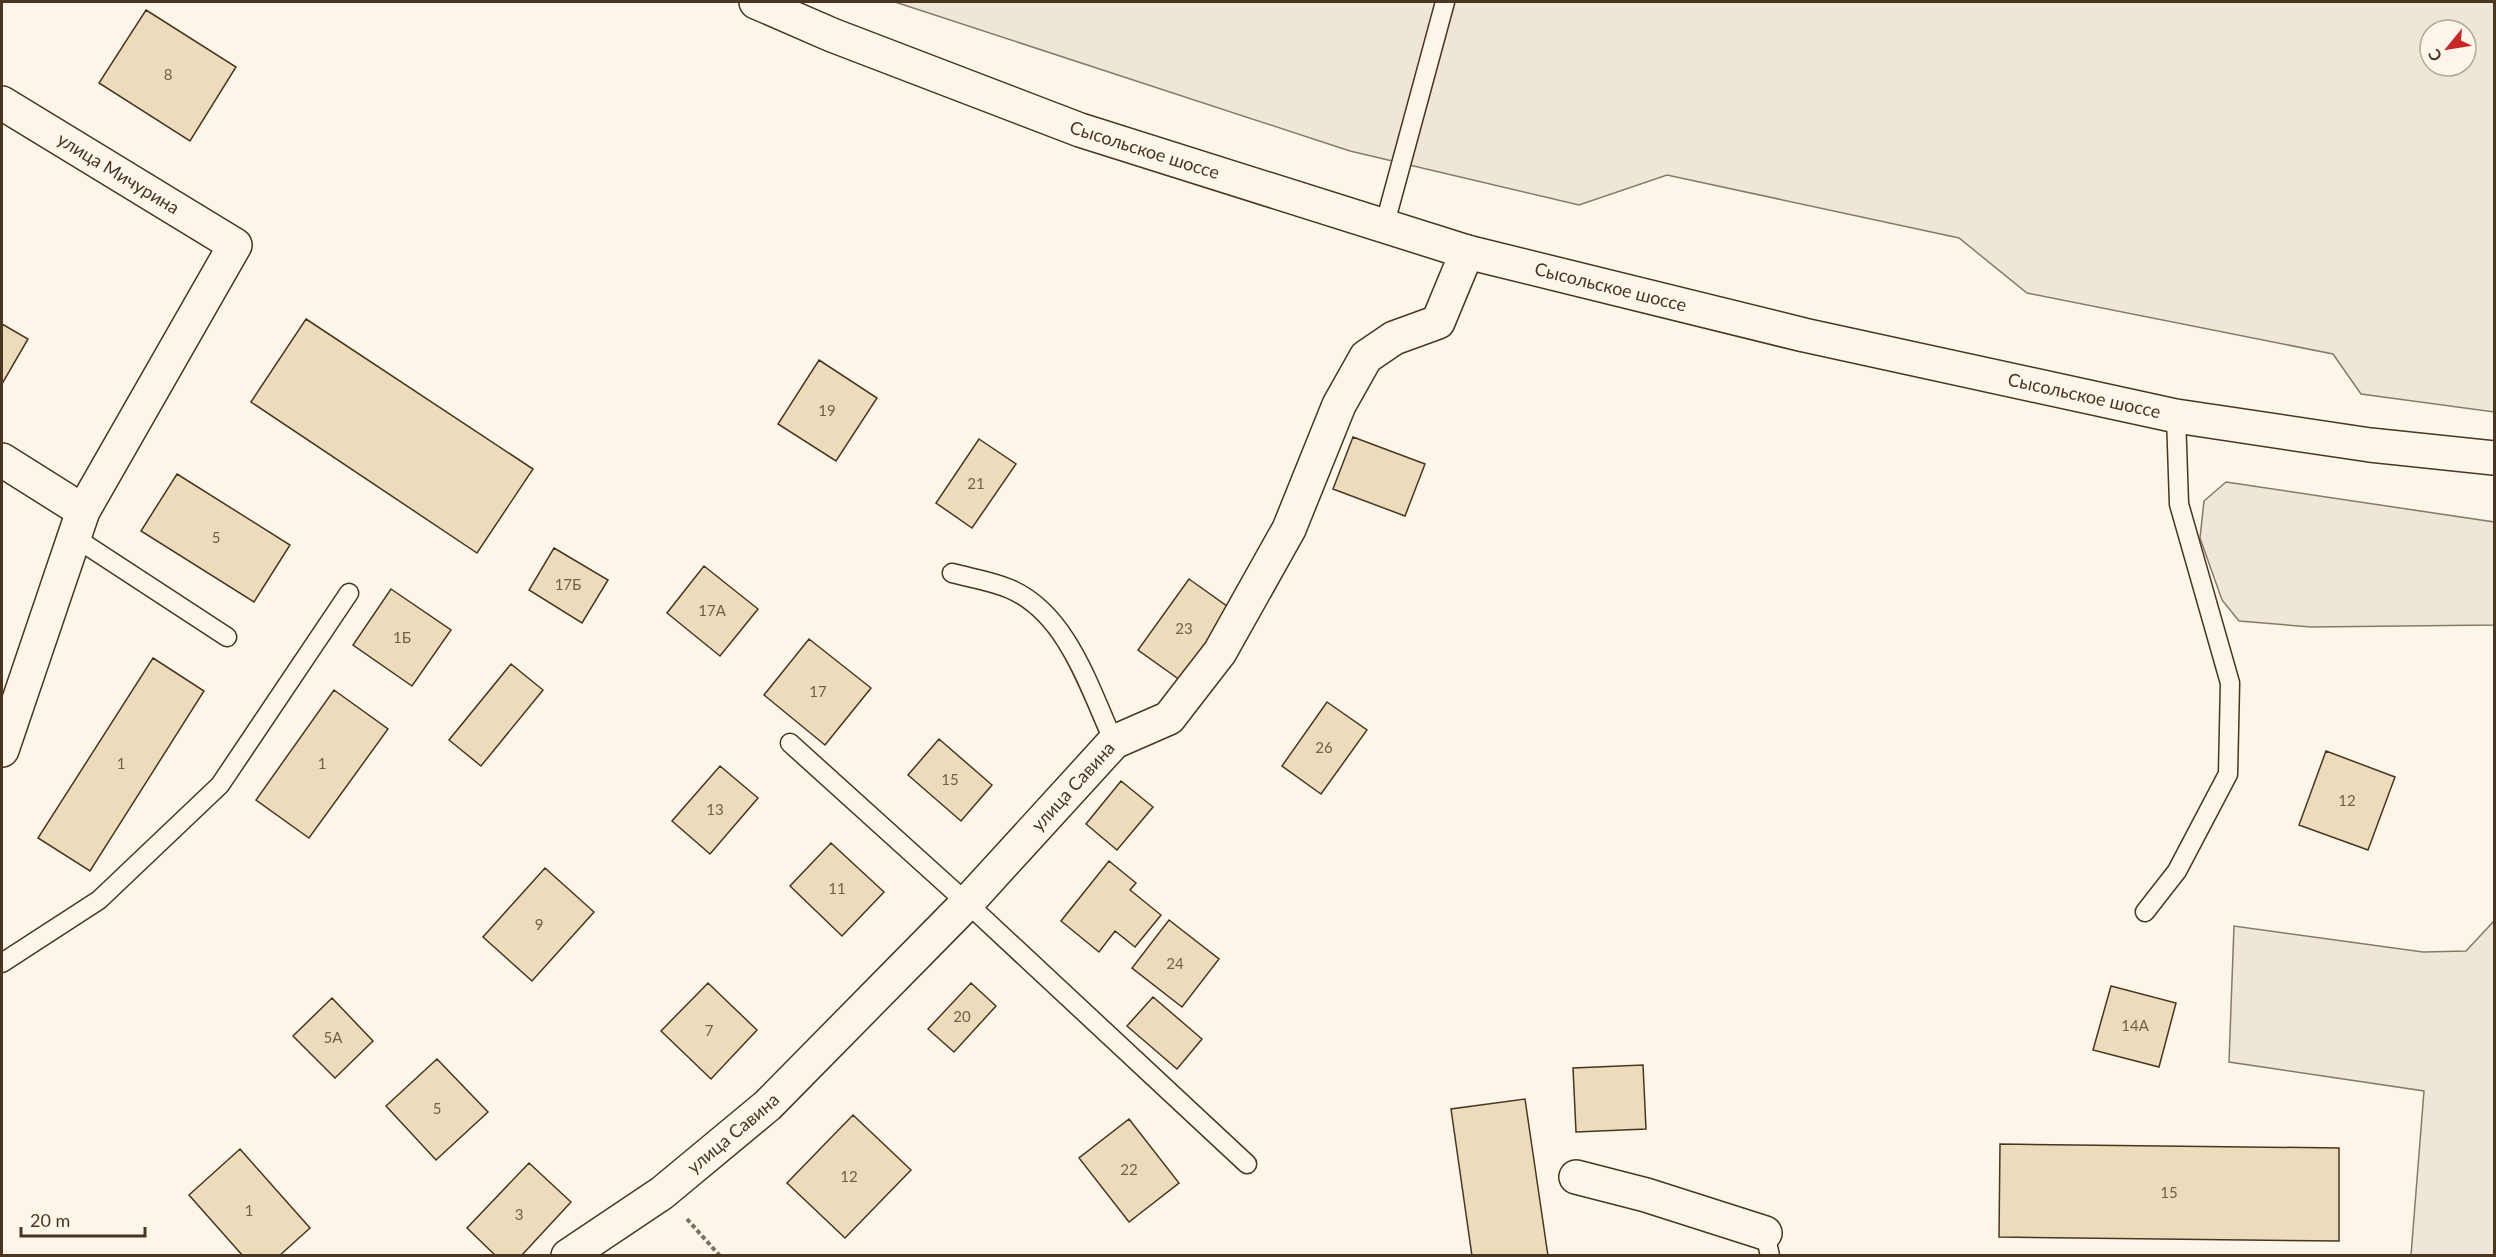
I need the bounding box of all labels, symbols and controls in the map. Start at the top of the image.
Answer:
north arrow [2418,18,2478,78]
text: С [2423,46,2445,65]
house number: 8 [164,65,172,83]
street label: Сысольское шоссе [1067,115,1222,183]
street label: улица Мичурина [54,127,184,218]
street label: Сысольское шоссе [1532,257,1689,316]
street label: Сысольское шоссе [2006,368,2163,422]
house number: 19 [818,401,836,419]
house number: 21 [967,474,985,492]
house number: 5 [212,528,220,546]
house number: 17Б [555,575,581,593]
house number: 17А [698,601,727,619]
house number: 23 [1175,619,1193,637]
house number: 1Б [393,628,411,646]
house number: 17 [809,682,827,700]
street label: улица Савина [1026,737,1119,835]
house number: 26 [1315,738,1333,756]
house number: 1 [117,754,125,772]
house number: 1 [318,754,326,772]
house number: 15 [941,770,959,788]
house number: 12 [2338,791,2356,809]
house number: 13 [706,800,724,818]
house number: 11 [828,879,846,897]
house number: 9 [535,915,543,933]
house number: 24 [1166,954,1184,972]
house number: 20 [953,1007,971,1025]
house number: 14А [2121,1016,2150,1034]
house number: 7 [705,1021,714,1039]
house number: 5А [324,1028,343,1046]
street label: улица Савина [682,1088,783,1178]
house number: 5 [433,1099,441,1117]
house number: 22 [1120,1160,1138,1178]
house number: 12 [840,1167,858,1185]
house number: 15 [2160,1183,2178,1201]
scale bar [21,1200,146,1238]
house number: 1 [245,1201,253,1219]
house number: 3 [515,1205,523,1223]
text: 20 m [30,1209,70,1231]

